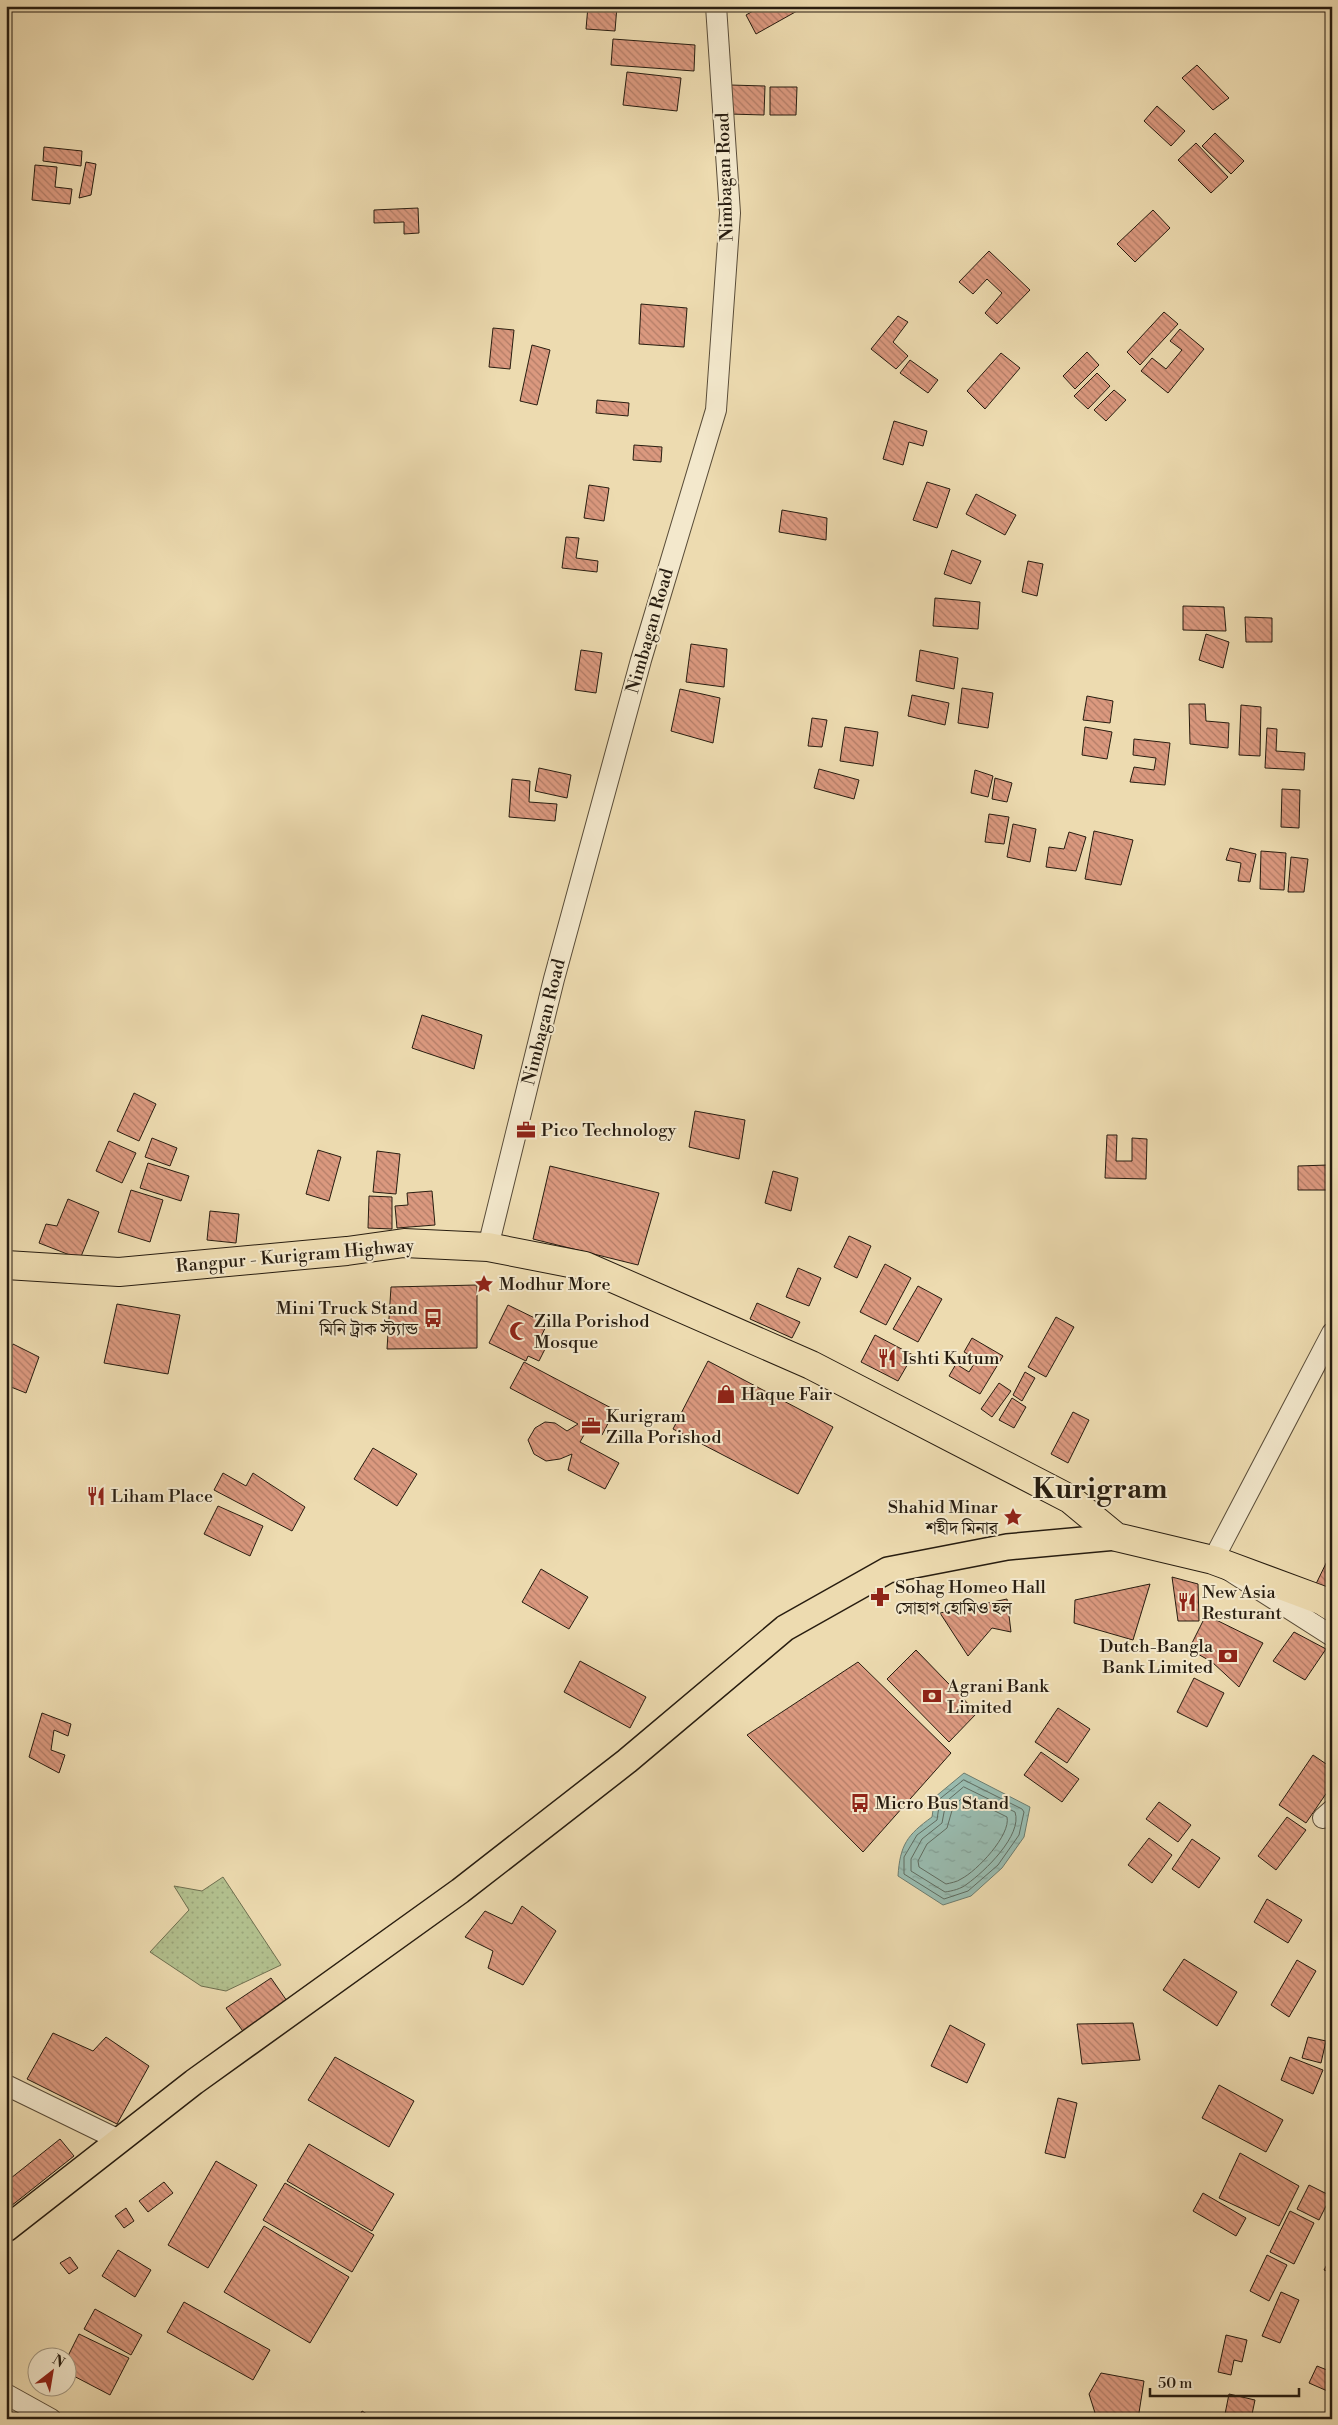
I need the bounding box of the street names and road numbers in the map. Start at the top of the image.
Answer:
street label: Nimbagan Road [711,111,739,242]
street label: Nimbagan Road [621,565,679,696]
street label: Nimbagan Road [517,956,571,1087]
street label: Rangpur - Kurigram Highway [175,1234,415,1278]

